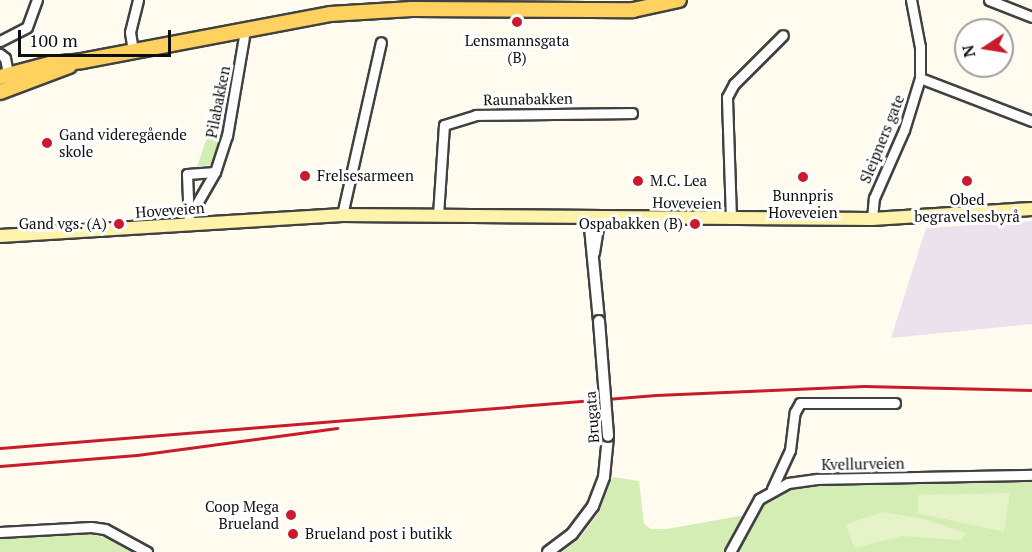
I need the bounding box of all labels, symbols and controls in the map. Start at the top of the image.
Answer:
marker: Lensmannsgata (B) [510,15,524,29]
scale bar [21,18,174,56]
north arrow [954,18,1014,78]
text: 100 m [29,28,78,52]
place label: Lensmannsgata (B) [465,31,569,66]
text: N [956,43,980,60]
street label: Pilabakken [202,64,234,140]
street label: Raunabakken [483,89,573,109]
street label: Sleipners gate [856,92,908,186]
place label: Gand videregående skole [59,125,187,160]
marker: Gand videregående skole [40,136,54,150]
place label: Frelsesarmeen [317,167,414,185]
marker: Frelsesarmeen [298,169,312,183]
marker: Bunnpris Hoveveien [796,170,810,184]
place label: M.C. Lea [650,172,708,190]
marker: M.C. Lea [631,174,645,188]
marker: Obed begravelsesbyrå [960,174,974,188]
place label: Bunnpris Hoveveien [768,186,838,221]
place label: Obed begravelsesbyrå [914,190,1020,225]
street label: Hoveveien [652,193,722,213]
street label: Hoveveien [135,199,205,221]
place label: Gand vgs. (A) [18,215,107,233]
place label: Ospabakken (B) [579,215,683,233]
marker: Gand vgs. (A) [112,217,126,231]
marker: Ospabakken (B) [688,217,702,231]
street label: Brugata [581,390,603,444]
street label: Kvellurveien [821,454,905,474]
place label: Coop Mega Brueland [205,497,279,532]
marker: Coop Mega Brueland [284,508,298,522]
place label: Brueland post i butikk [305,525,452,543]
marker: Brueland post i butikk [286,527,300,541]

